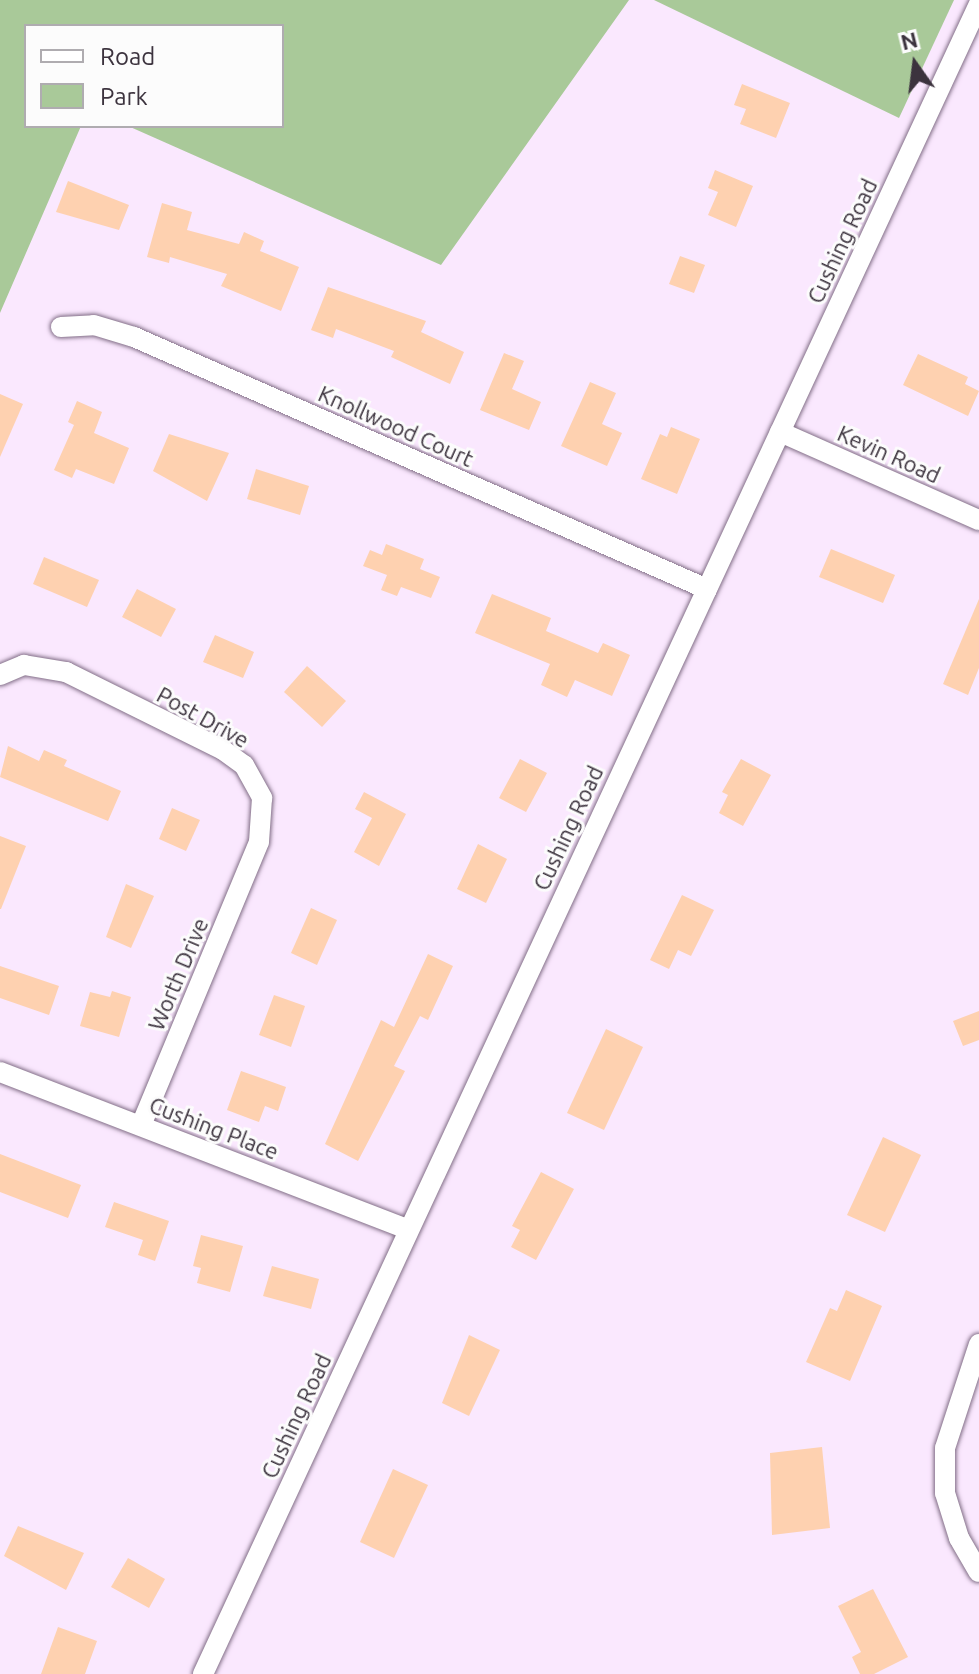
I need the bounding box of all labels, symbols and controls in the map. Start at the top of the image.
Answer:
legend [24,24,284,128]
north arrow [875,24,955,104]
text: N [898,26,920,54]
text: Road [100,43,155,70]
text: Park [100,83,148,110]
street label: Cushing Road [802,175,882,307]
street label: Knollwood Court [314,380,478,472]
street label: Kevin Road [834,420,944,488]
street label: Post Drive [152,681,254,753]
street label: Cushing Road [528,762,608,894]
street label: Worth Drive [143,914,213,1034]
street label: Cushing Place [146,1091,282,1165]
street label: Cushing Road [256,1350,336,1482]

